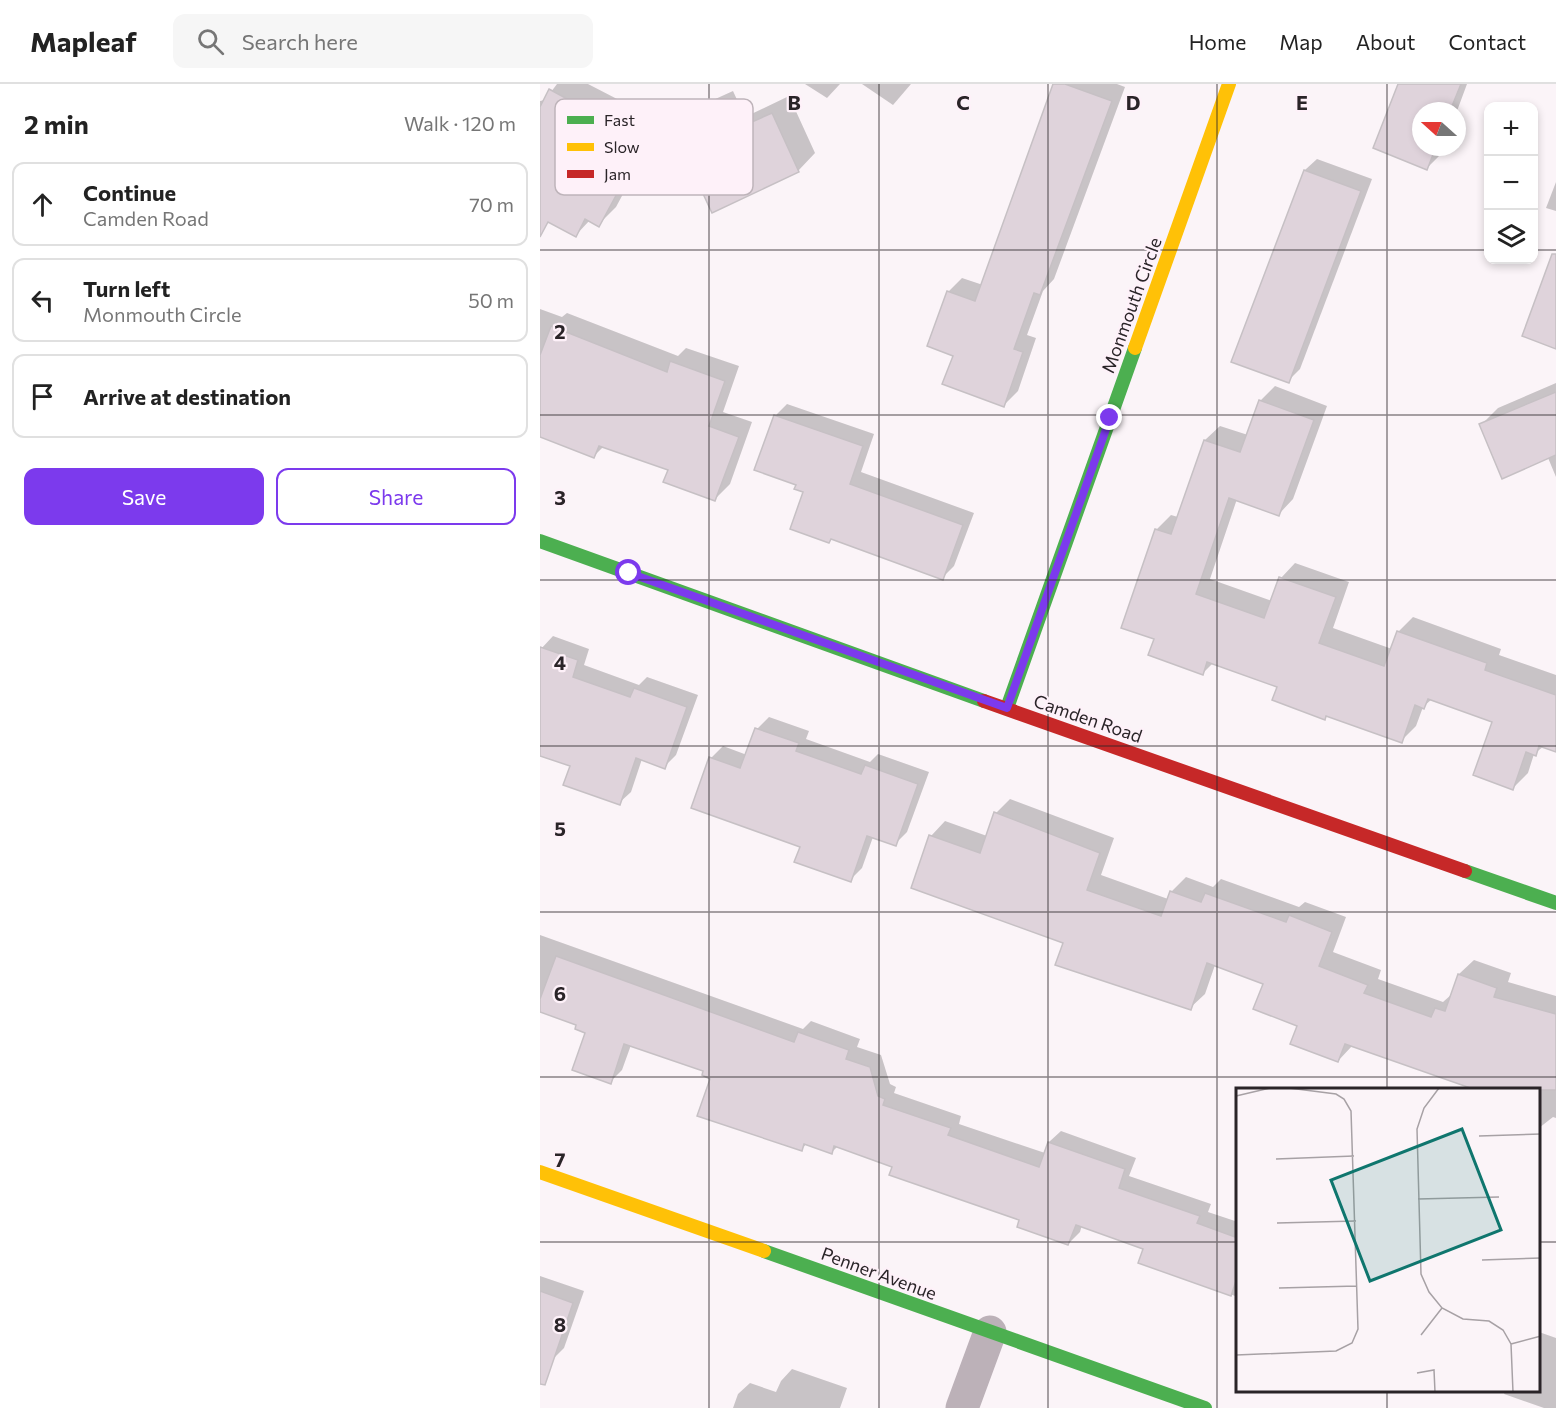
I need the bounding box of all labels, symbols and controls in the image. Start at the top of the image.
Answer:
search box [173,14,593,68]
text: Mapleaf [30,24,137,58]
icon: search [194,25,227,58]
text: Search here [242,28,358,55]
text: Home [1189,29,1246,54]
text: Map [1279,29,1323,54]
text: About [1356,29,1415,54]
text: Contact [1448,29,1526,54]
text: B [787,90,801,114]
text: C [956,90,970,114]
text: D [1126,90,1140,114]
text: E [1296,90,1308,114]
legend [555,99,753,195]
north arrow [1412,102,1466,156]
map controls [1484,102,1538,264]
button: + [1484,102,1538,156]
text: 2 min [24,108,89,139]
text: Fast [604,110,635,129]
text: Walk · 120 m [404,111,516,135]
text: Slow [604,137,640,156]
button: − [1484,156,1538,210]
text: Jam [604,164,631,183]
text: Continue [83,179,176,206]
icon: ahead [26,188,59,221]
text: 70 m [469,192,514,216]
text: Camden Road [83,206,209,230]
button: layers [1484,210,1538,264]
street label: Monmouth Circle [1096,234,1166,376]
text: Turn left [83,275,170,302]
icon: left [26,284,59,317]
text: 50 m [468,288,514,312]
text: Monmouth Circle [83,302,242,326]
text: 2 [554,319,566,343]
icon: arrive [26,380,59,413]
text: Arrive at destination [83,383,291,410]
route end [1096,404,1122,430]
button: Save [24,468,264,525]
button: Share [276,468,516,525]
text: 3 [554,485,566,509]
route start [615,559,641,585]
text: 4 [554,650,566,674]
street label: Camden Road [1031,689,1145,747]
text: 5 [554,816,566,840]
text: 6 [554,981,566,1005]
inset map [1236,1088,1541,1393]
text: 7 [555,1147,566,1171]
street label: Penner Avenue [818,1242,940,1304]
text: 8 [554,1312,566,1336]

